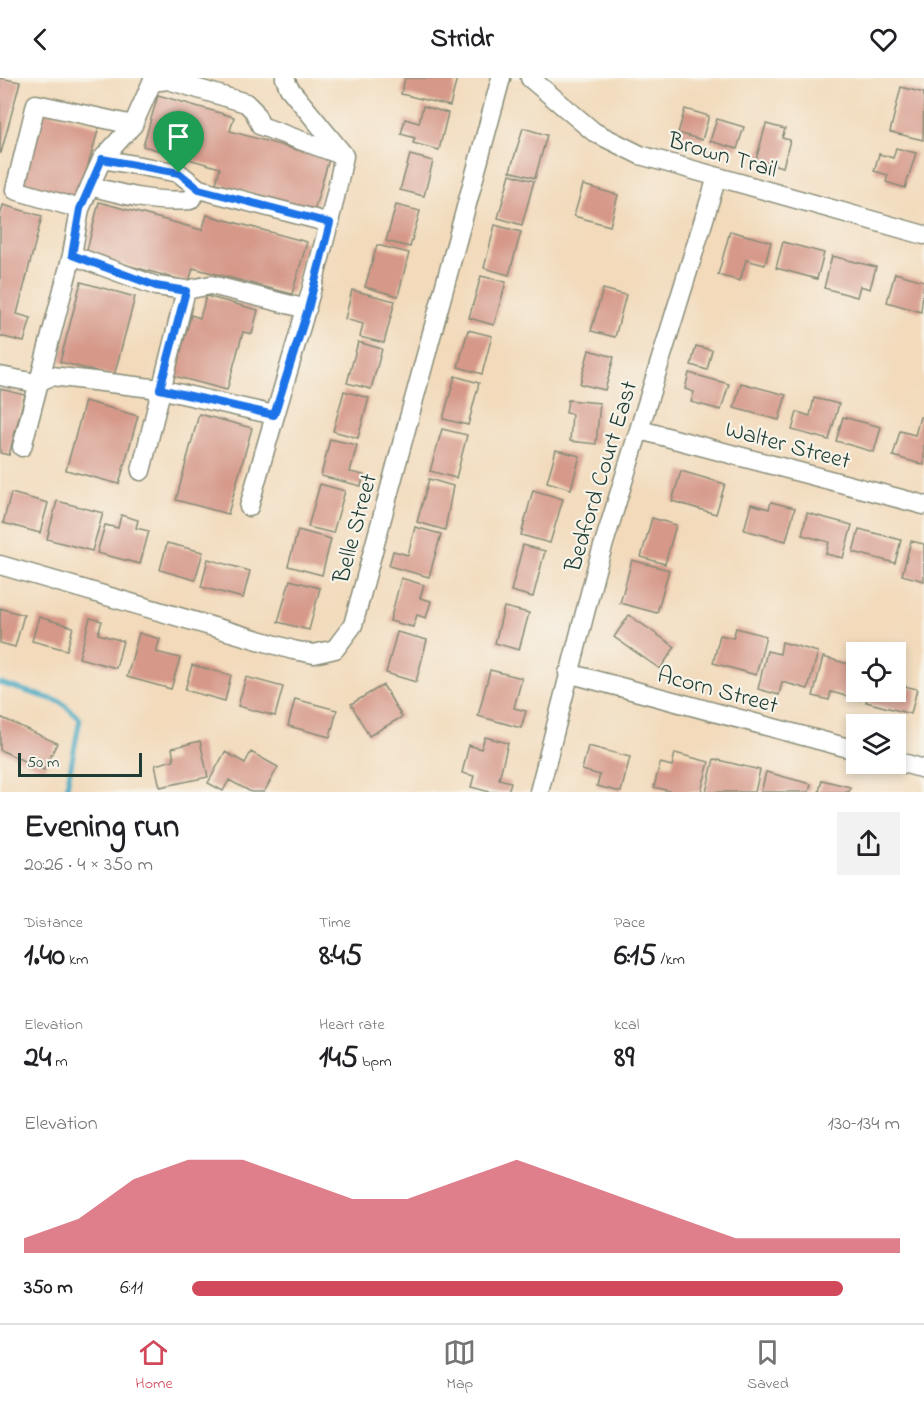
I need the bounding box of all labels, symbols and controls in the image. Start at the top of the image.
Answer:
text: Stridr [430,20,494,59]
icon: back [24,23,57,56]
icon: heart [867,23,900,56]
pin [153,111,204,173]
icon: arrive [162,120,195,153]
street label: Brown Trail [663,124,781,189]
street label: Bedford Court East [556,377,648,578]
street label: Walter Street [721,413,854,480]
street label: Belle Street [325,470,388,588]
map controls [846,642,906,774]
button: locate [846,642,906,702]
street label: Acorn Street [653,659,782,724]
button: layers [846,714,906,774]
scale bar [18,750,142,778]
text: 50 m [27,751,59,775]
text: Evening run [24,804,179,852]
button: share [837,812,900,875]
text: 20:26 · 4 × 350 m [24,851,153,880]
text: Distance [24,911,83,935]
text: Time [319,911,351,935]
text: Pace [614,911,645,935]
text: 1.40 [24,935,65,979]
text: 8:45 [319,935,362,979]
text: 6:15 [614,935,656,979]
text: km [65,948,88,972]
text: /km [656,948,685,972]
text: Elevation [24,1013,83,1037]
text: Heart rate [319,1013,385,1037]
text: kcal [614,1013,639,1037]
text: 24 [24,1037,51,1081]
text: 145 [319,1037,358,1081]
text: 89 [614,1037,634,1081]
text: m [51,1050,68,1074]
text: bpm [358,1050,392,1074]
text: Elevation [24,1110,98,1139]
text: 130–134 m [828,1110,900,1139]
text: 350 m [24,1274,73,1303]
text: 6:11 [120,1274,143,1303]
tab: Home [135,1336,173,1396]
tab: Map [443,1336,476,1396]
tab: Saved [747,1336,789,1396]

